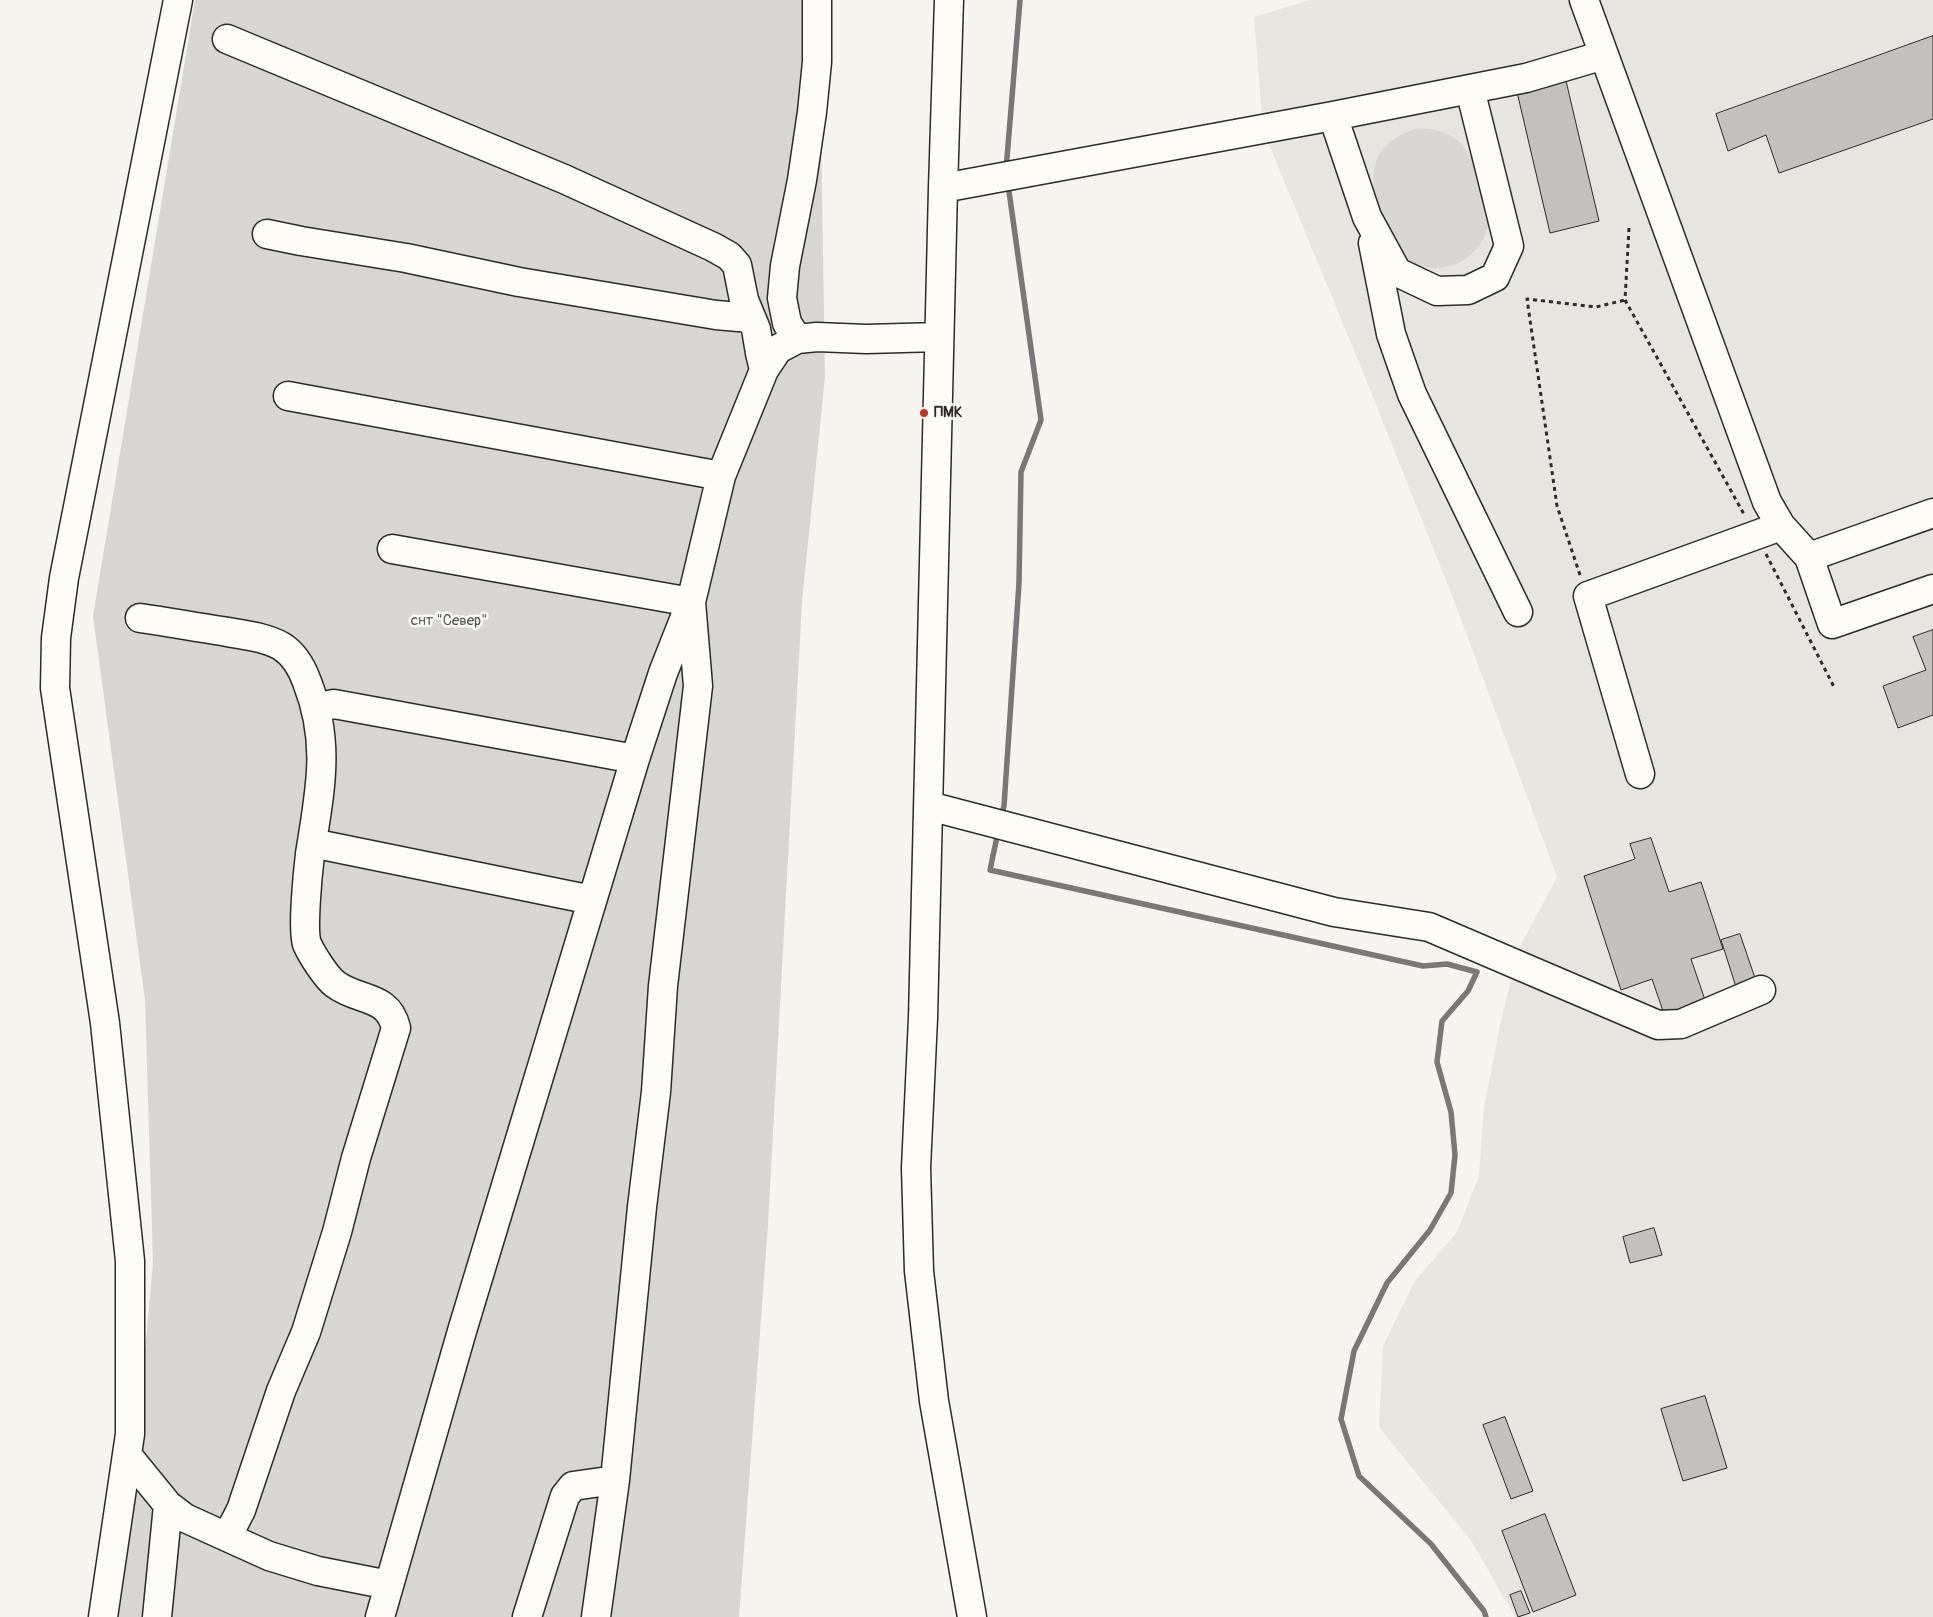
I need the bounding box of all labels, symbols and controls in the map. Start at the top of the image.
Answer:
place label: ПМК [934,404,962,422]
marker: ПМК [918,407,930,419]
park label: снт "Север" [411,612,487,630]

